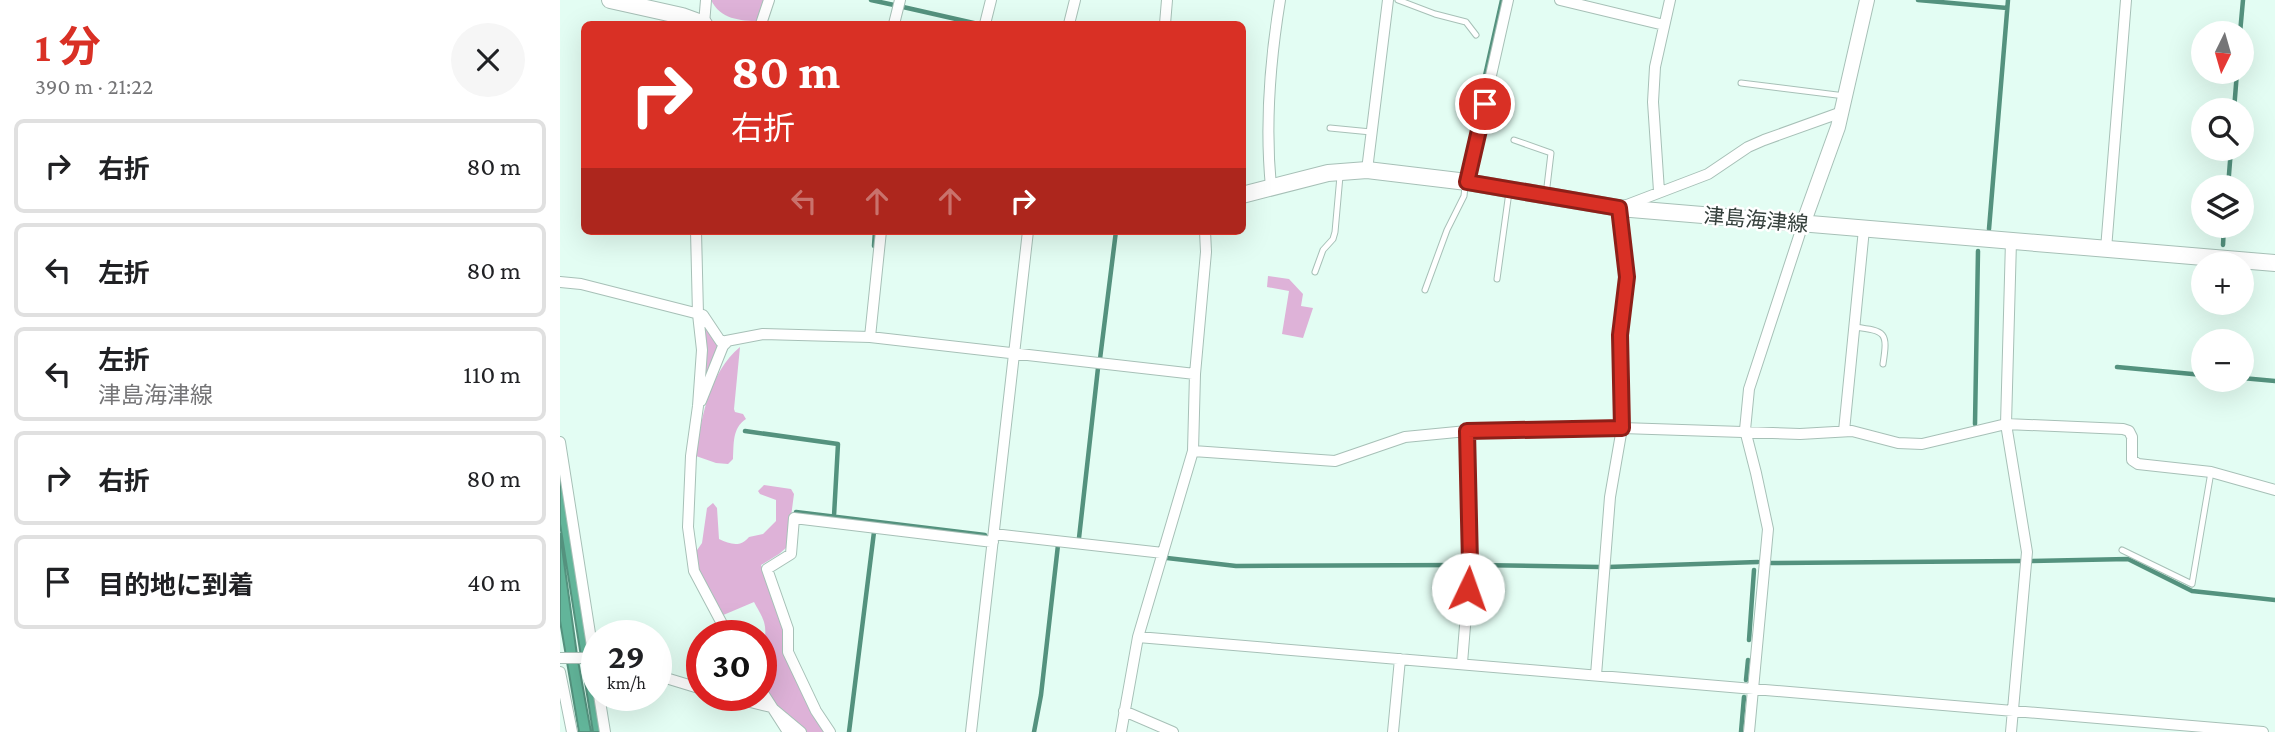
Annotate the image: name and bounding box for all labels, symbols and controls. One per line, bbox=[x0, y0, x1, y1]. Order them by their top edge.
north arrow bbox=[2191, 21, 2254, 84]
map controls bbox=[2191, 21, 2254, 392]
text: 1 分 bbox=[35, 23, 101, 70]
button: close bbox=[451, 23, 525, 97]
text: 80 m bbox=[731, 44, 840, 99]
icon: right bbox=[616, 49, 707, 140]
text: 390 m · 21:22 bbox=[35, 73, 153, 99]
pin bbox=[1455, 74, 1515, 134]
icon: arrive bbox=[1466, 85, 1504, 123]
button: search bbox=[2191, 98, 2254, 161]
text: 右折 bbox=[731, 110, 795, 146]
icon: right bbox=[39, 147, 77, 185]
text: 80 m bbox=[467, 152, 521, 181]
text: 右折 bbox=[98, 155, 150, 184]
button: layers bbox=[2191, 175, 2254, 238]
icon: left bbox=[785, 182, 823, 220]
icon: ahead bbox=[858, 182, 896, 220]
icon: ahead bbox=[931, 182, 969, 220]
icon: right bbox=[1004, 182, 1042, 220]
street label: 津島海津線 bbox=[1703, 203, 1809, 237]
icon: left bbox=[39, 251, 77, 289]
button: + bbox=[2191, 252, 2254, 315]
text: 80 m bbox=[467, 256, 521, 285]
text: 左折 bbox=[98, 259, 150, 288]
button: − bbox=[2191, 329, 2254, 392]
text: 左折 bbox=[98, 346, 150, 375]
icon: left bbox=[39, 355, 77, 393]
text: 110 m bbox=[463, 360, 521, 389]
text: 津島海津線 bbox=[98, 382, 213, 408]
icon: right bbox=[39, 459, 77, 497]
text: 80 m bbox=[467, 464, 521, 493]
text: 右折 bbox=[98, 467, 150, 496]
position arrow bbox=[1431, 552, 1505, 626]
icon: arrive bbox=[39, 563, 77, 601]
text: 40 m bbox=[467, 568, 521, 597]
text: 目的地に到着 bbox=[98, 571, 254, 600]
speed limit sign: 30 bbox=[686, 620, 777, 711]
text: 29 bbox=[608, 637, 645, 676]
text: km/h bbox=[607, 673, 646, 693]

